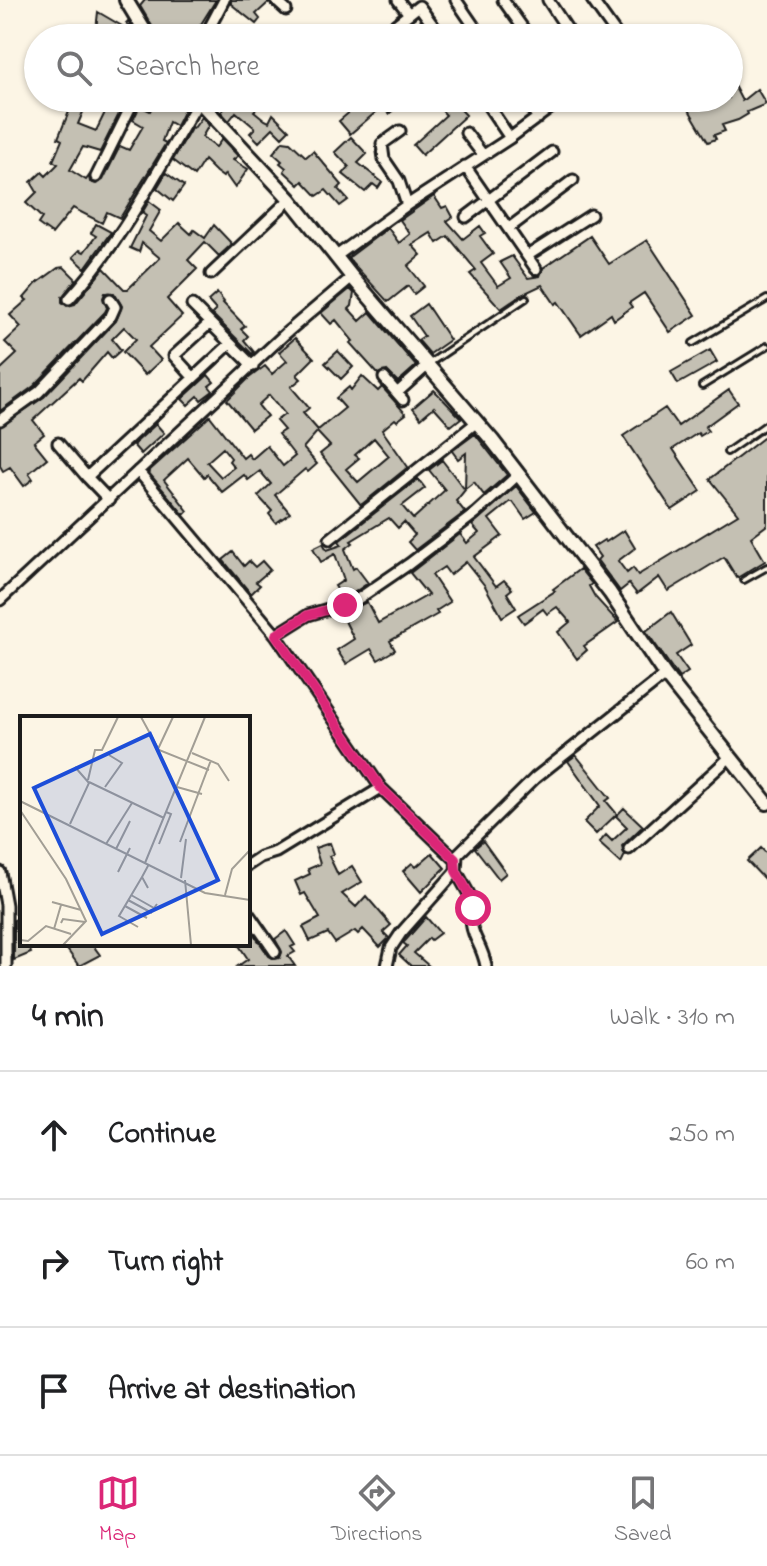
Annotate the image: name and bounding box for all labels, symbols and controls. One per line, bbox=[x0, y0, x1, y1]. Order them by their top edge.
search box bbox=[24, 24, 743, 112]
icon: search bbox=[52, 46, 96, 90]
text: Search here bbox=[116, 46, 260, 90]
route end bbox=[327, 587, 363, 623]
inset map bbox=[20, 716, 250, 946]
route start bbox=[455, 890, 491, 926]
text: 4 min bbox=[32, 993, 104, 1043]
text: Walk · 310 m bbox=[610, 999, 735, 1037]
icon: ahead bbox=[32, 1113, 76, 1157]
text: Continue bbox=[108, 1113, 216, 1157]
text: 250 m bbox=[669, 1116, 735, 1154]
icon: right bbox=[32, 1241, 76, 1285]
text: Turn right bbox=[108, 1241, 223, 1285]
text: 60 m bbox=[686, 1244, 735, 1282]
icon: arrive bbox=[32, 1369, 76, 1413]
text: Arrive at destination bbox=[108, 1369, 356, 1413]
tab: Map bbox=[96, 1471, 140, 1551]
tab: Directions bbox=[331, 1471, 423, 1551]
tab: Saved bbox=[614, 1471, 671, 1551]

